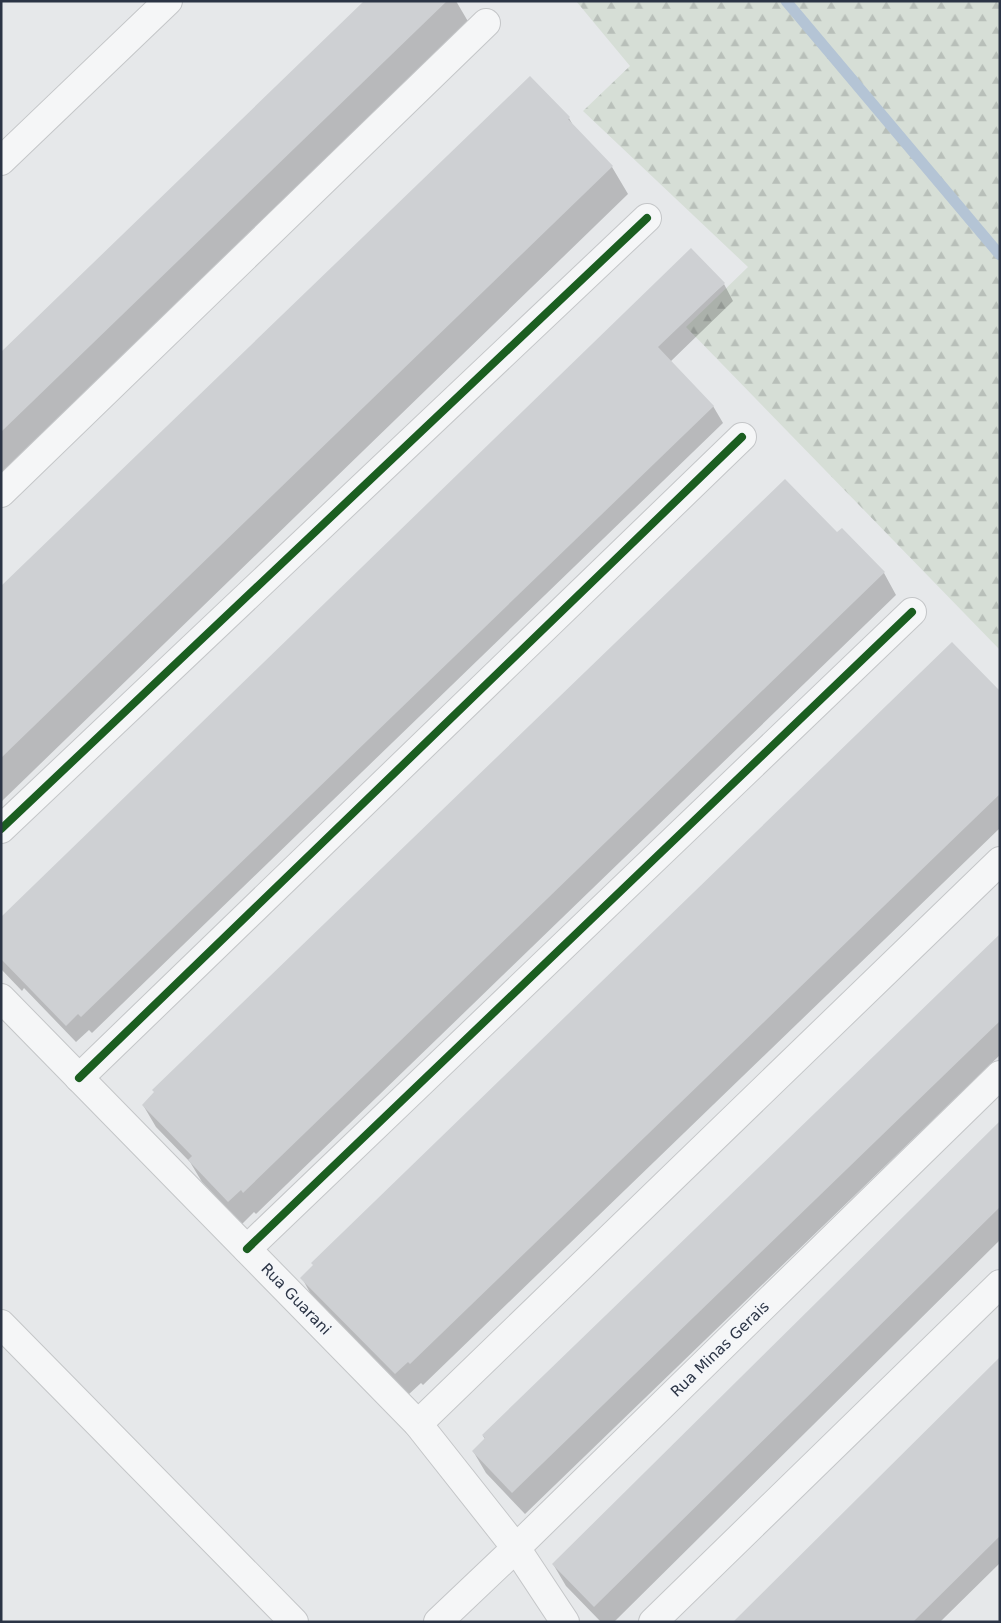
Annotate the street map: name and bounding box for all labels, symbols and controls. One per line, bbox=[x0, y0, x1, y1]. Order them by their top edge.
street label: Rua Guarani bbox=[257, 1259, 335, 1339]
street label: Rua Minas Gerais bbox=[667, 1297, 773, 1401]

